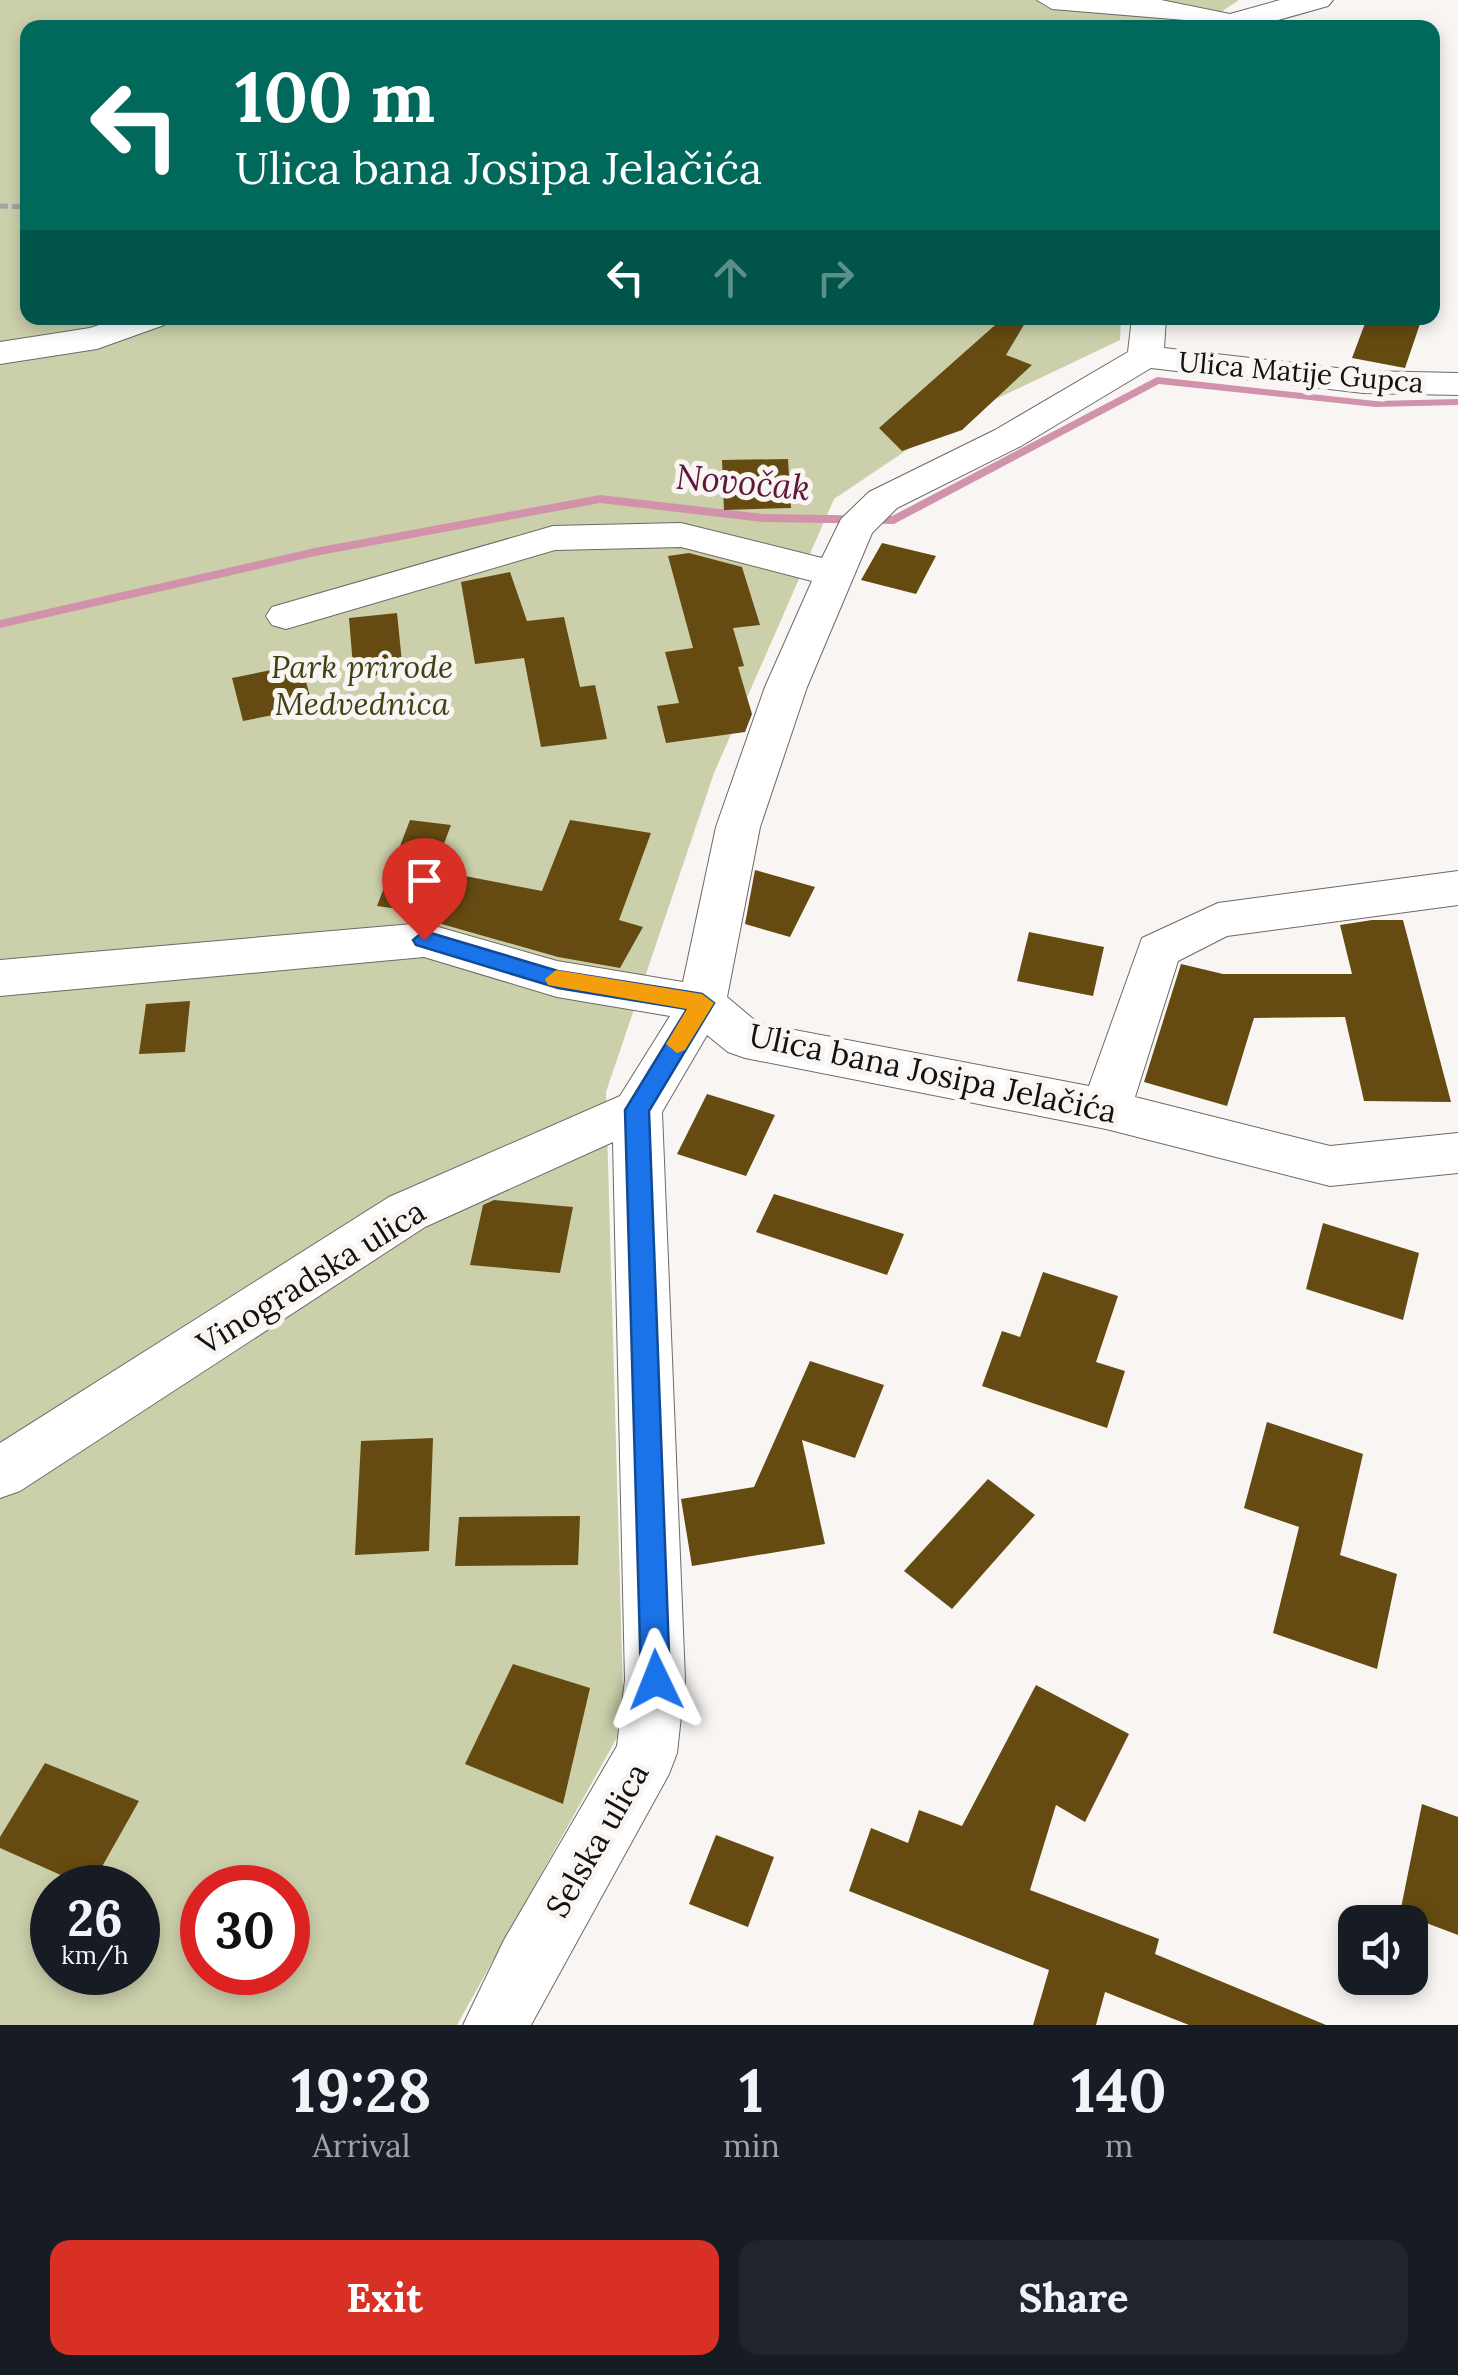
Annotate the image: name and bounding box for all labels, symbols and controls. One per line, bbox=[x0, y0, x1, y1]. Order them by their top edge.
text: 100 m bbox=[235, 52, 435, 141]
icon: left bbox=[70, 60, 200, 190]
text: Ulica bana Josipa Jelačića bbox=[235, 139, 762, 196]
icon: left bbox=[598, 250, 653, 305]
icon: ahead bbox=[703, 250, 758, 305]
icon: right bbox=[808, 250, 863, 305]
street label: Ulica Matije Gupca bbox=[1177, 343, 1425, 401]
water label: Novočak bbox=[674, 454, 812, 510]
park label: Park prirode Medvednica bbox=[271, 646, 453, 724]
pin bbox=[382, 838, 467, 941]
icon: arrive bbox=[397, 853, 452, 908]
street label: Ulica bana Josipa Jelačića bbox=[745, 1014, 1121, 1132]
street label: Vinogradska ulica bbox=[188, 1190, 433, 1364]
position arrow bbox=[604, 1628, 708, 1732]
street label: Selska ulica bbox=[536, 1756, 658, 1924]
speed limit sign: 30 bbox=[180, 1865, 310, 1995]
text: 26 bbox=[67, 1886, 123, 1950]
map controls bbox=[1338, 1905, 1428, 1995]
button: sound bbox=[1338, 1905, 1428, 1995]
text: km/h bbox=[61, 1939, 129, 1971]
text: 19:28 bbox=[291, 2052, 432, 2128]
text: 1 bbox=[739, 2052, 764, 2128]
text: 140 bbox=[1071, 2052, 1167, 2128]
text: Arrival bbox=[313, 2125, 410, 2166]
text: min bbox=[723, 2125, 780, 2166]
text: m bbox=[1105, 2125, 1133, 2166]
button: Exit bbox=[50, 2240, 719, 2355]
button: Share bbox=[739, 2240, 1408, 2355]

